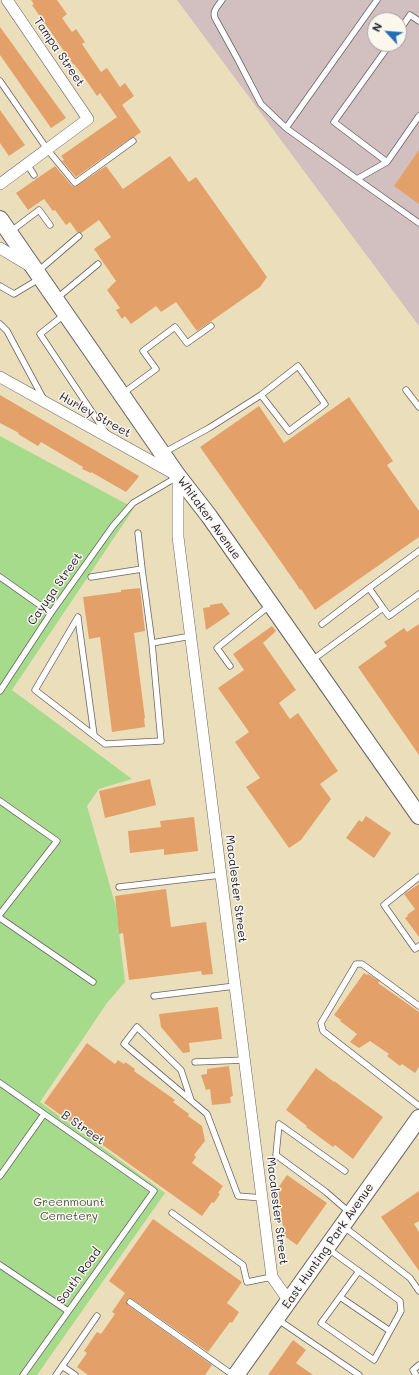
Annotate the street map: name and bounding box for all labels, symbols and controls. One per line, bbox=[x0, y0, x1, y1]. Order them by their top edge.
north arrow bbox=[367, 12, 407, 52]
street label: Tampa Street bbox=[30, 15, 88, 89]
text: N bbox=[368, 20, 385, 34]
street label: Hurley Street bbox=[57, 389, 133, 441]
street label: Whitaker Avenue bbox=[174, 474, 244, 562]
street label: Cayuga Street bbox=[25, 550, 85, 628]
street label: Macalester Street bbox=[222, 834, 250, 944]
street label: B Street bbox=[59, 1108, 107, 1148]
street label: Macalester Street bbox=[263, 1156, 291, 1266]
street label: East Hunting Park Avenue bbox=[279, 1180, 377, 1312]
park label: Greenmount Cemetery bbox=[33, 1195, 105, 1223]
street label: South Road bbox=[54, 1245, 104, 1307]

